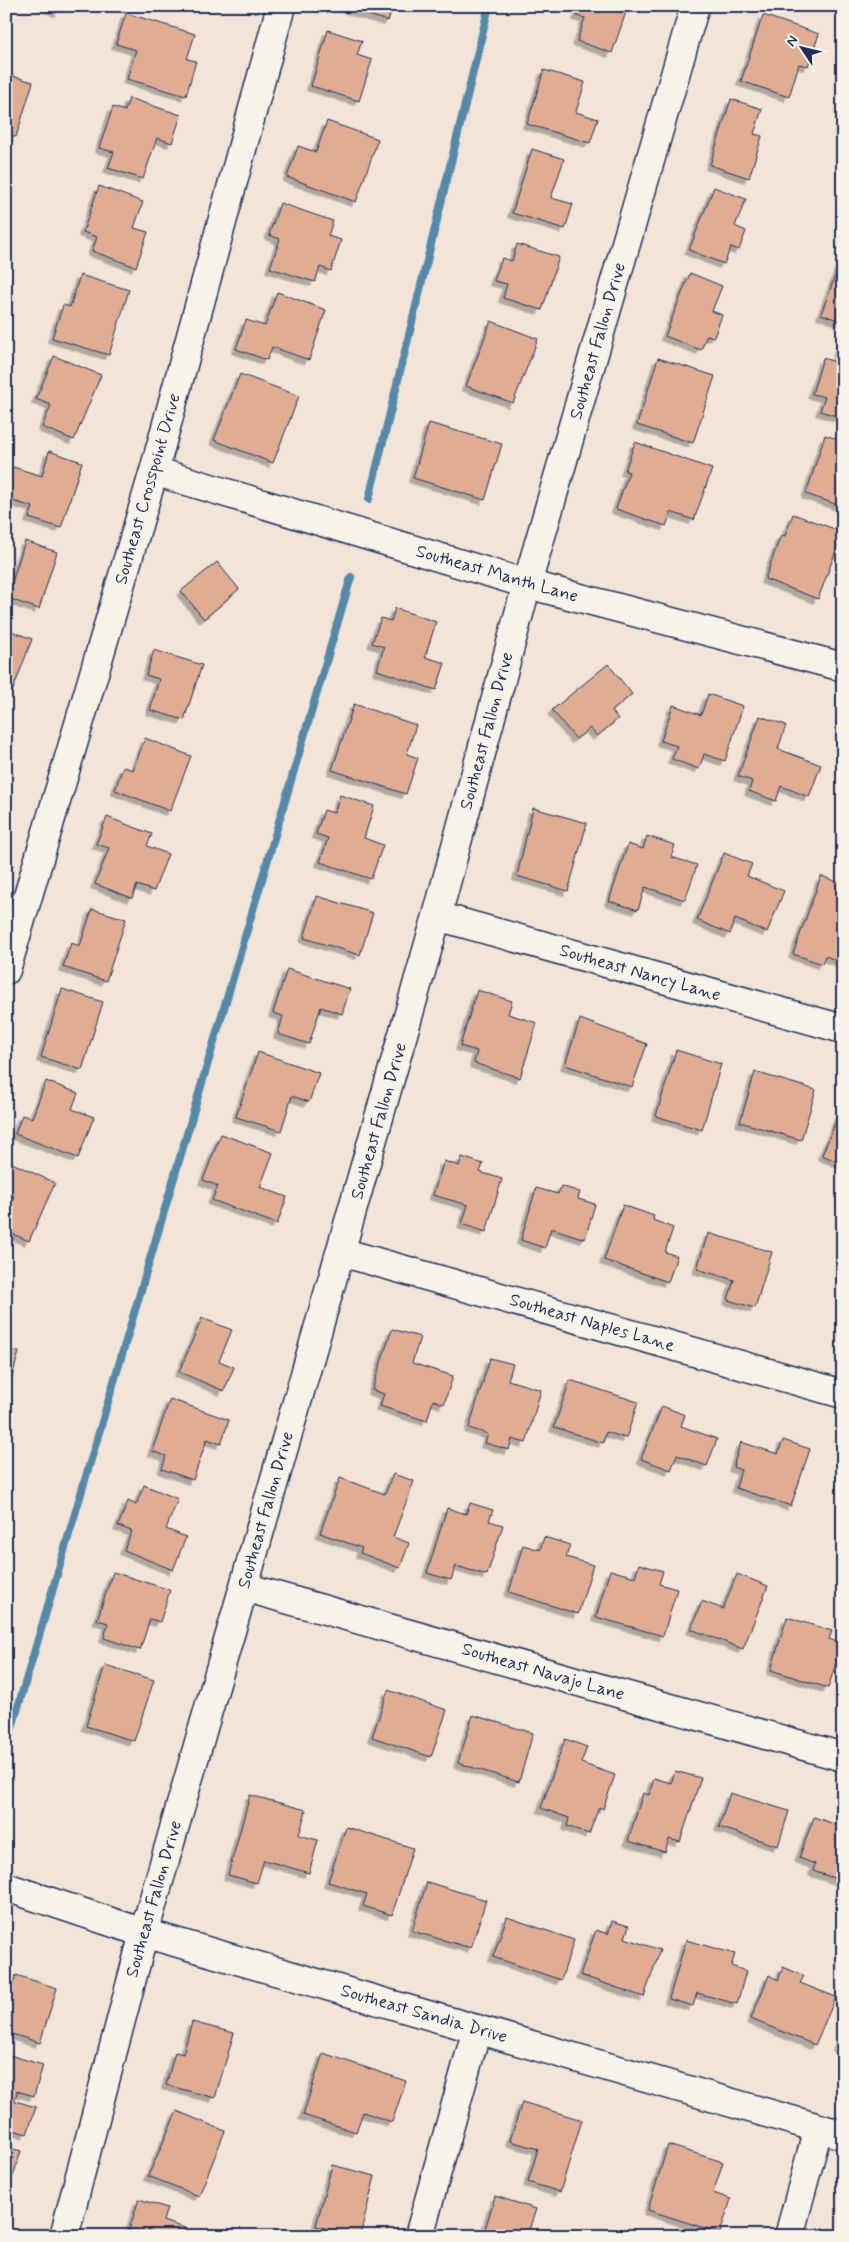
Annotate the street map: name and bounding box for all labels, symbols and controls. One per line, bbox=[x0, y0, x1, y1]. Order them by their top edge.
north arrow bbox=[776, 22, 826, 72]
text: N bbox=[782, 32, 802, 50]
street label: Southeast Fallon Drive bbox=[564, 260, 632, 422]
street label: Southeast Crosspoint Drive bbox=[109, 391, 187, 587]
street label: Southeast Manth Lane bbox=[413, 539, 581, 609]
street label: Southeast Fallon Drive bbox=[454, 649, 520, 813]
street label: Southeast Nancy Lane bbox=[557, 938, 723, 1008]
street label: Southeast Fallon Drive bbox=[345, 1040, 413, 1202]
street label: Southeast Naples Lane bbox=[507, 1288, 678, 1358]
street label: Southeast Fallon Drive bbox=[232, 1429, 300, 1591]
street label: Southeast Navajo Lane bbox=[459, 1637, 627, 1707]
street label: Southeast Fallon Drive bbox=[120, 1818, 188, 1980]
street label: Southeast Sandia Drive bbox=[338, 1979, 510, 2049]

